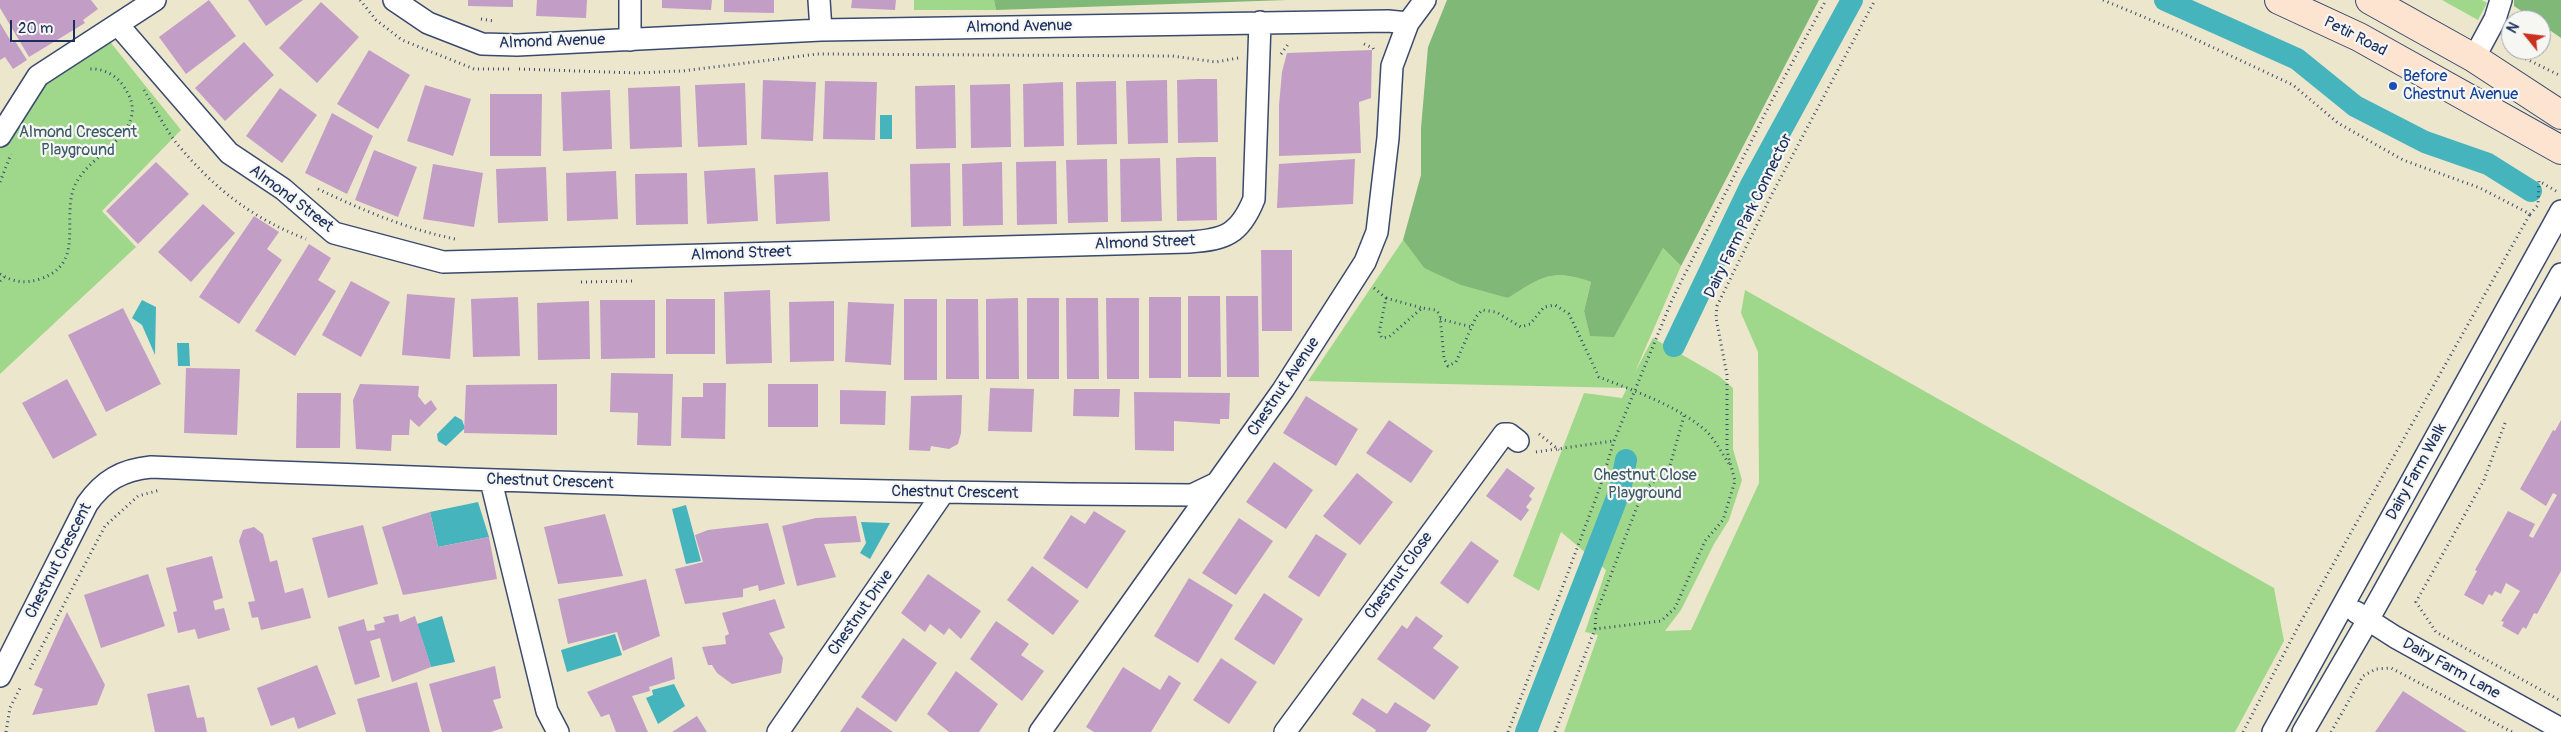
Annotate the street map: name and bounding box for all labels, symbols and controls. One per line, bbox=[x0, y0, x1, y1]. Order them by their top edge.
scale bar bbox=[12, 10, 78, 42]
north arrow bbox=[2501, 10, 2551, 60]
street label: Petir Road bbox=[2320, 13, 2390, 61]
street label: Almond Avenue bbox=[966, 16, 1072, 38]
text: 20 m bbox=[18, 19, 53, 38]
text: N bbox=[2504, 20, 2523, 36]
street label: Almond Avenue bbox=[499, 31, 605, 53]
place label: Before Chestnut Avenue bbox=[2403, 67, 2518, 105]
marker: Before Chestnut Avenue bbox=[2387, 80, 2399, 92]
park label: Almond Crescent Playground bbox=[19, 123, 137, 161]
street label: Dairy Farm Park Connector bbox=[1701, 131, 1797, 301]
street label: Almond Street bbox=[245, 161, 337, 237]
street label: Almond Street bbox=[1094, 232, 1196, 254]
street label: Almond Street bbox=[690, 243, 792, 265]
street label: Chestnut Avenue bbox=[1244, 334, 1324, 440]
street label: Dairy Farm Walk bbox=[2383, 420, 2451, 524]
park label: Chestnut Close Playground bbox=[1593, 466, 1697, 504]
street label: Chestnut Crescent bbox=[486, 470, 614, 494]
street label: Chestnut Crescent bbox=[891, 482, 1019, 504]
street label: Chestnut Crescent bbox=[22, 500, 96, 622]
street label: Chestnut Close bbox=[1361, 529, 1437, 623]
street label: Chestnut Drive bbox=[824, 567, 898, 659]
street label: Dairy Farm Lane bbox=[2399, 634, 2503, 704]

